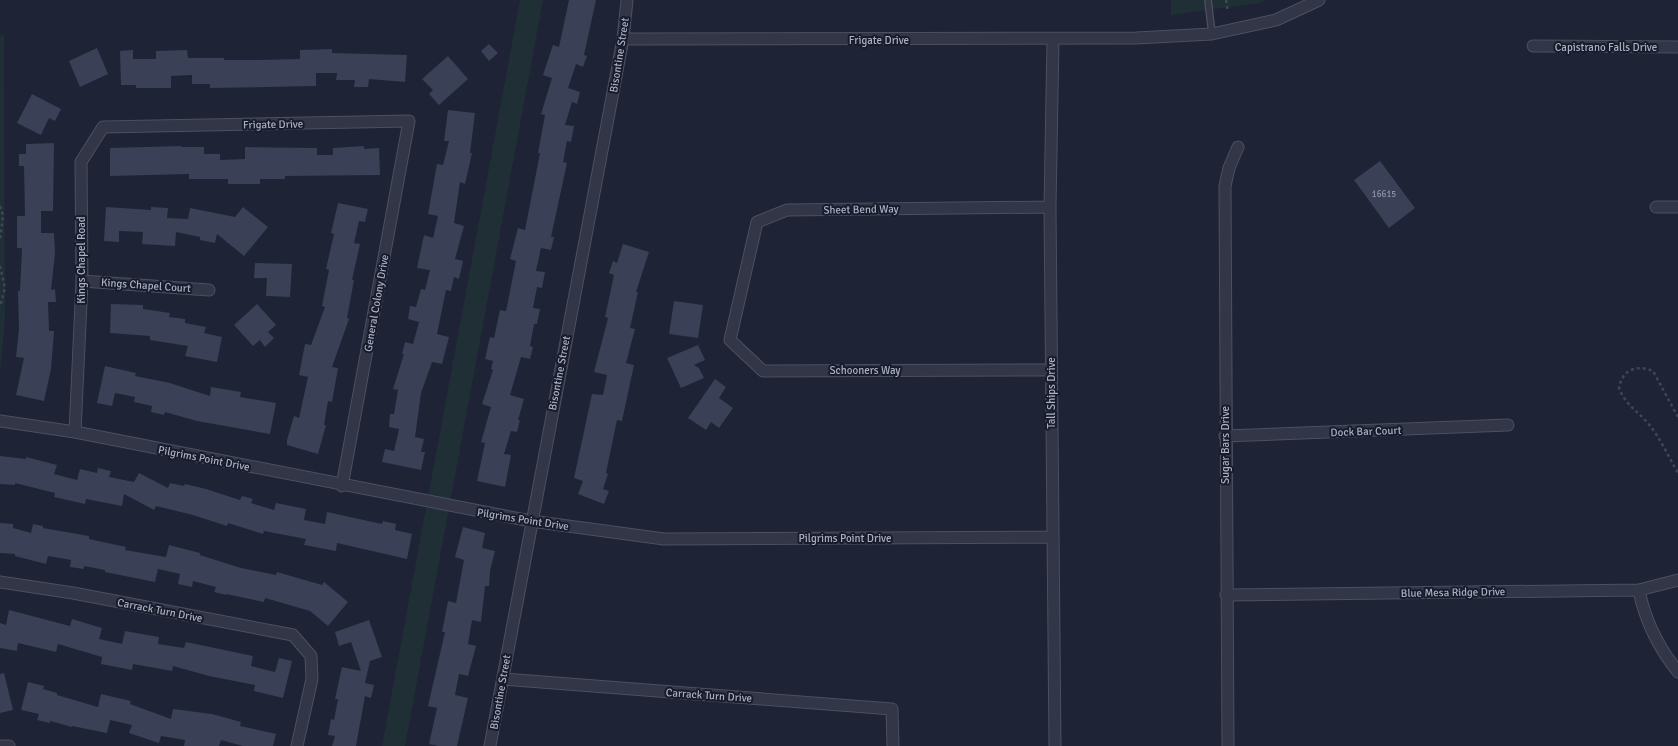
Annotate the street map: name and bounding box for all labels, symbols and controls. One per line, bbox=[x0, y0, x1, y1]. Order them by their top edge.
street label: Bisontine Street bbox=[607, 17, 632, 93]
street label: Frigate Drive bbox=[849, 34, 909, 47]
street label: Capistrano Falls Drive bbox=[1555, 41, 1657, 54]
street label: Frigate Drive bbox=[243, 117, 303, 132]
house number: 16615 bbox=[1372, 189, 1396, 200]
street label: Sheet Bend Way bbox=[823, 202, 900, 217]
street label: Kings Chapel Road bbox=[75, 216, 88, 304]
street label: General Colony Drive bbox=[362, 254, 391, 353]
street label: Kings Chapel Court bbox=[101, 276, 192, 295]
street label: Bisontine Street bbox=[546, 335, 573, 411]
street label: Tall Ships Drive bbox=[1045, 357, 1058, 429]
street label: Schooners Way bbox=[829, 364, 901, 377]
street label: Sugar Bars Drive bbox=[1219, 406, 1232, 484]
street label: Dock Bar Court bbox=[1330, 424, 1402, 439]
street label: Pilgrims Point Drive bbox=[157, 443, 251, 474]
street label: Pilgrims Point Drive bbox=[476, 506, 570, 533]
street label: Pilgrims Point Drive bbox=[799, 532, 891, 545]
street label: Blue Mesa Ridge Drive bbox=[1401, 585, 1505, 600]
street label: Carrack Turn Drive bbox=[116, 596, 204, 625]
street label: Bisontine Street bbox=[488, 654, 513, 730]
street label: Carrack Turn Drive bbox=[665, 686, 753, 705]

